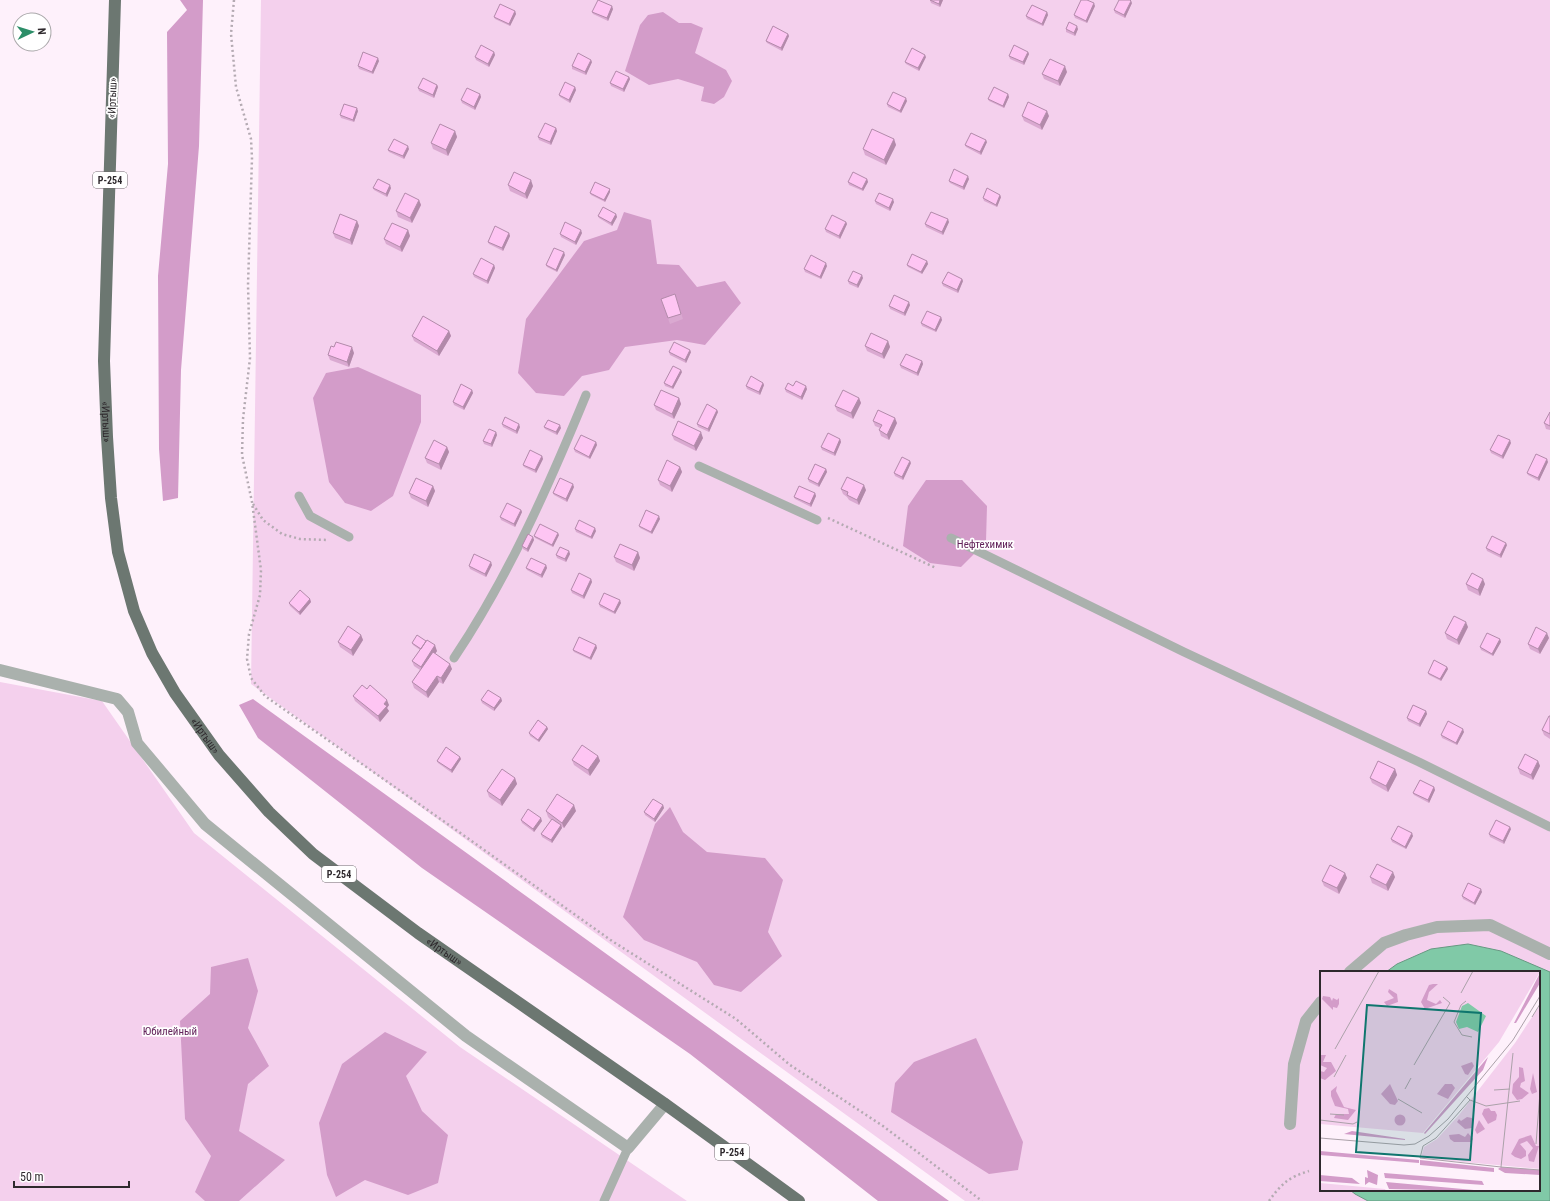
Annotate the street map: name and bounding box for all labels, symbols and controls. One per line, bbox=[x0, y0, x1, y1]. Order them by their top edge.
north arrow bbox=[12, 12, 52, 52]
text: N bbox=[35, 28, 48, 35]
street label: «Иртыш» bbox=[105, 77, 120, 119]
road number: Р-254 bbox=[93, 172, 127, 188]
street label: «Иртыш» bbox=[99, 401, 113, 443]
park label: Нефтехимик bbox=[957, 538, 1014, 551]
street label: «Иртыш» bbox=[188, 715, 222, 757]
road number: Р-254 bbox=[322, 866, 356, 882]
street label: «Иртыш» bbox=[424, 935, 465, 969]
inset map bbox=[1320, 971, 1540, 1191]
park label: Юбилейный bbox=[143, 1025, 197, 1038]
road number: Р-254 bbox=[715, 1144, 749, 1160]
scale bar bbox=[14, 1163, 129, 1189]
text: 50 m bbox=[20, 1170, 44, 1184]

